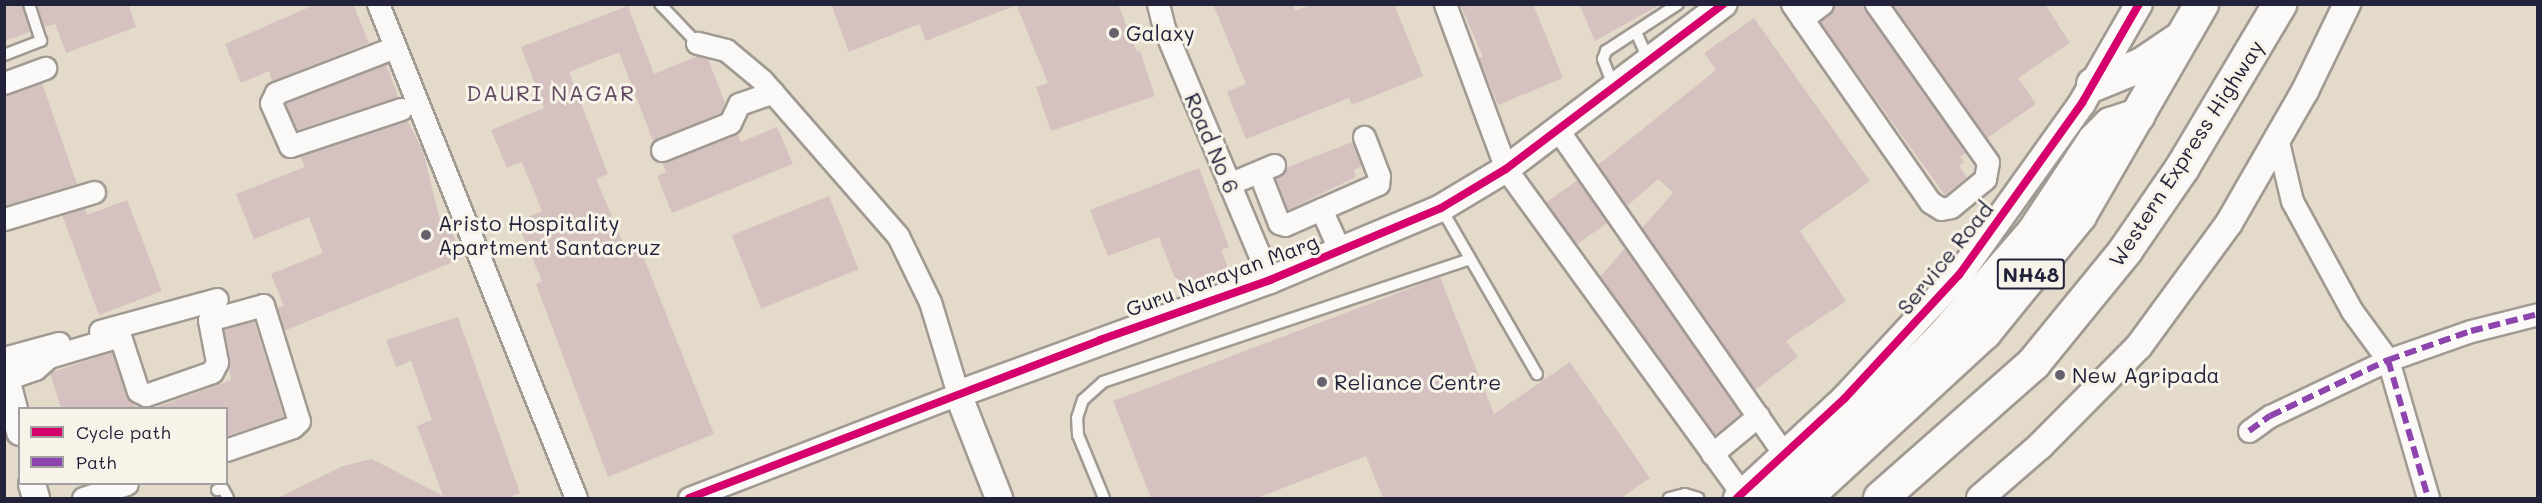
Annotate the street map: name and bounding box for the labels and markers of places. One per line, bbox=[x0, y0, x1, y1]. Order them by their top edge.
place label: Galaxy bbox=[1126, 20, 1195, 46]
marker: Galaxy bbox=[1107, 26, 1121, 40]
place label: Aristo Hospitality Apartment Santacruz bbox=[438, 210, 661, 260]
marker: Aristo Hospitality Apartment Santacruz bbox=[419, 228, 433, 242]
place label: New Agripada bbox=[2072, 362, 2220, 388]
marker: New Agripada bbox=[2053, 368, 2067, 382]
place label: Reliance Centre bbox=[1334, 369, 1501, 395]
marker: Reliance Centre bbox=[1315, 375, 1329, 389]

